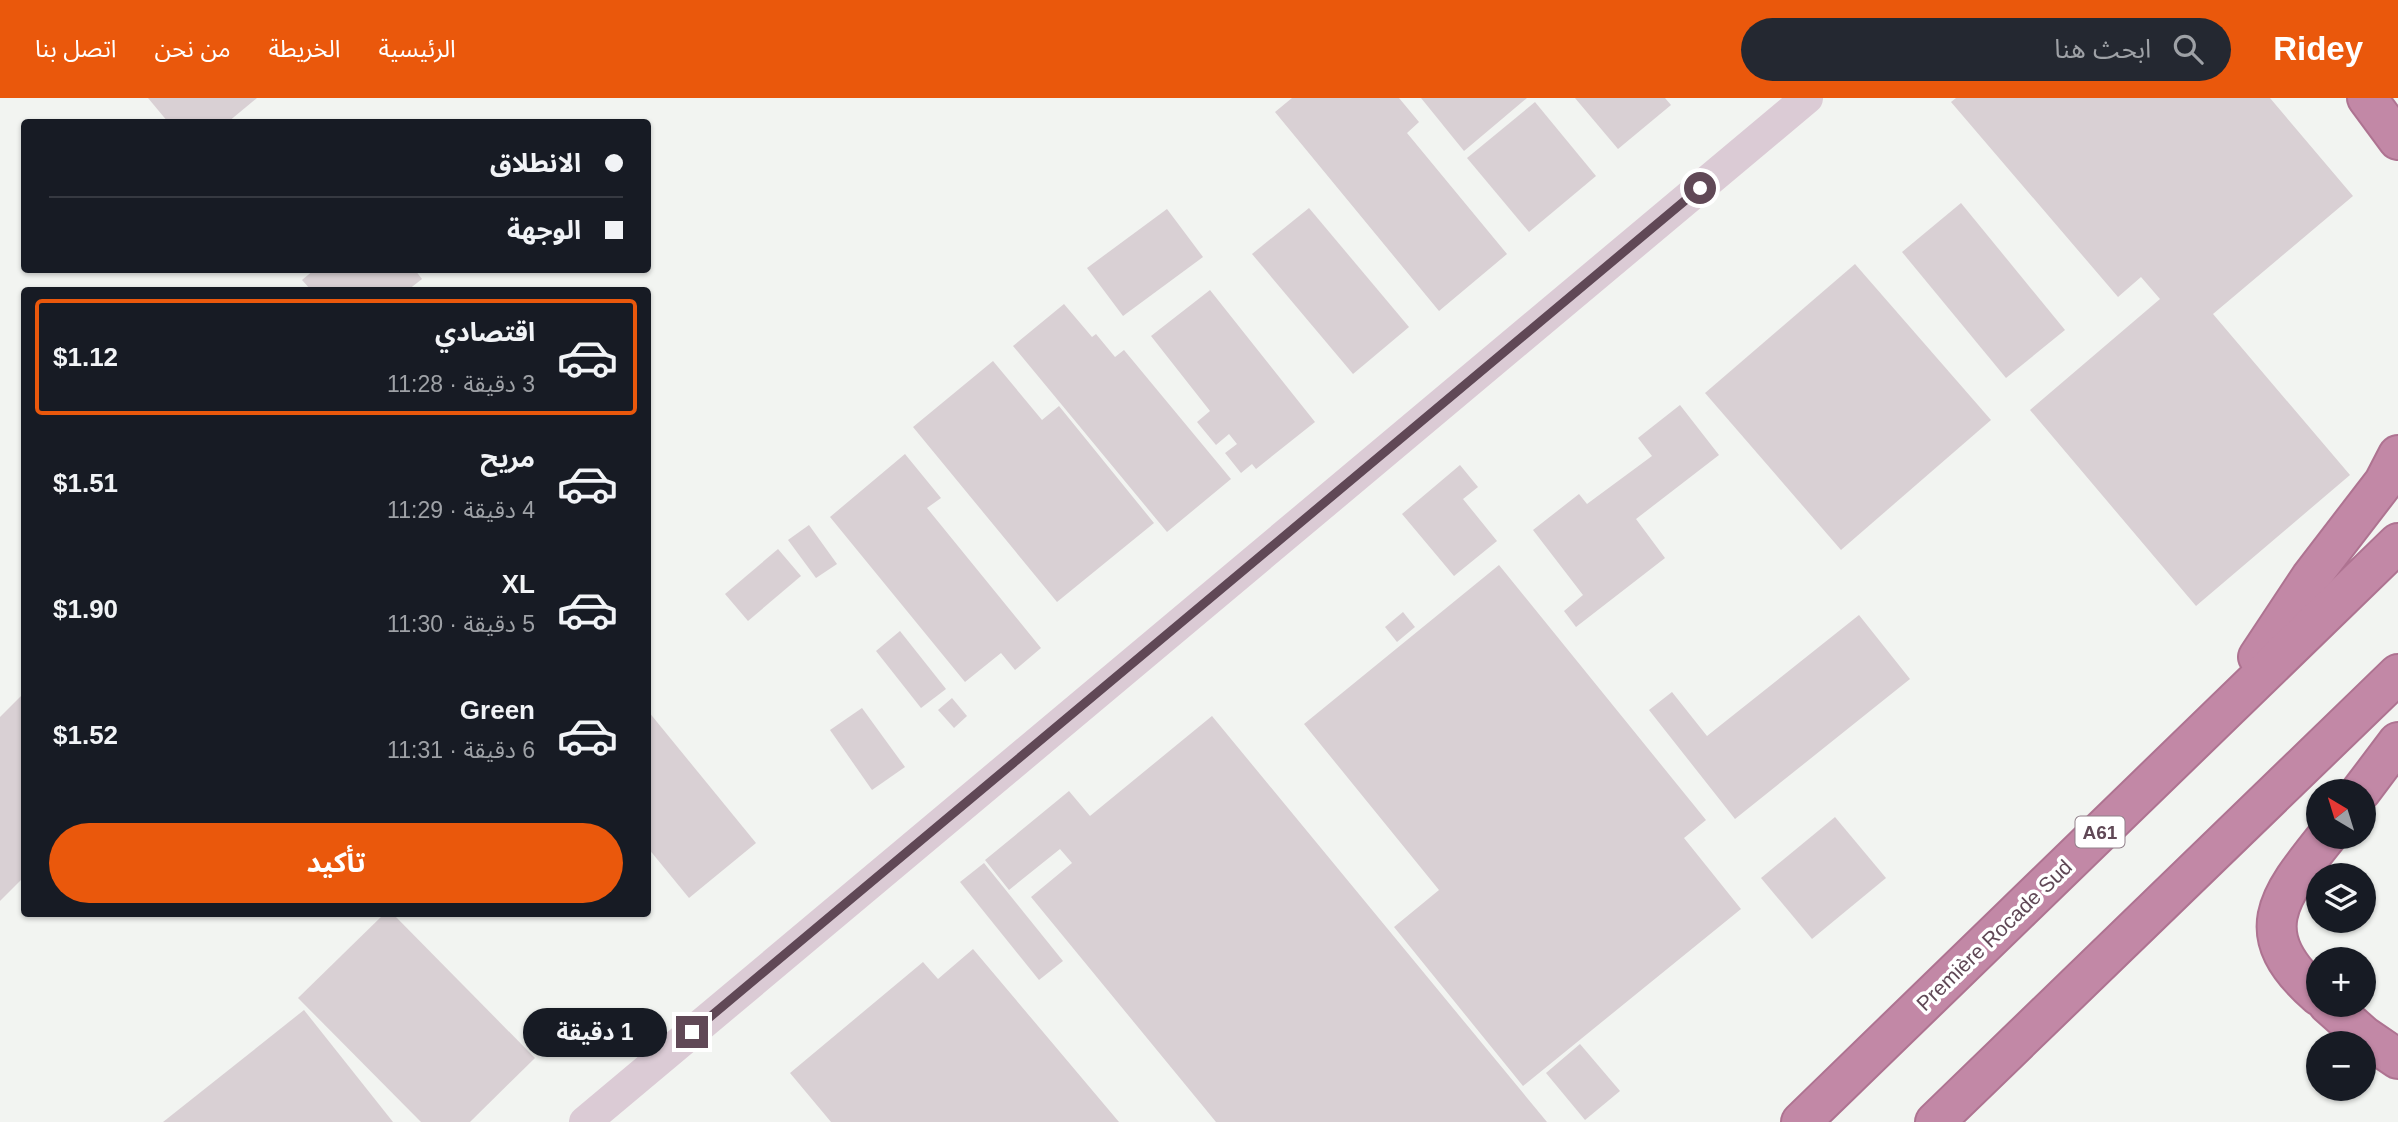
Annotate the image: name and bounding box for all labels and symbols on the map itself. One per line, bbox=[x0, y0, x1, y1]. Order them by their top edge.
route start bbox=[1684, 172, 1716, 204]
north arrow bbox=[2306, 779, 2376, 849]
road number: A61 bbox=[2076, 817, 2124, 848]
street label: Première Rocade Sud bbox=[1912, 855, 2076, 1015]
callout: 1 دقيقة bbox=[524, 1007, 668, 1056]
route end bbox=[676, 1016, 708, 1048]

